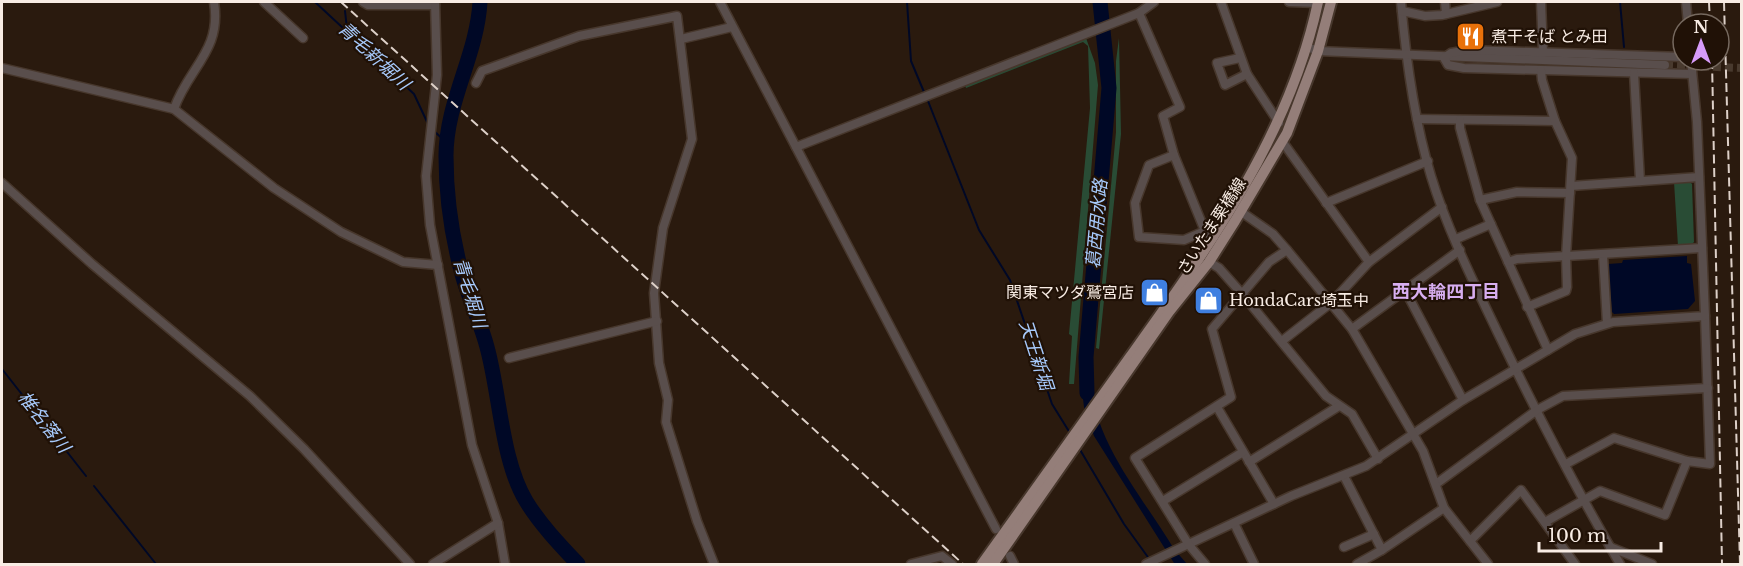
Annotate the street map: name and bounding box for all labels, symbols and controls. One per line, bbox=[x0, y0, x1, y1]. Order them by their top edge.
north arrow bbox=[1671, 12, 1731, 72]
water label: 青毛新堀川 bbox=[334, 17, 416, 96]
text: N bbox=[1693, 17, 1709, 37]
restaurant icon: 煮干そば とみ田 bbox=[1454, 20, 1486, 52]
place label: 煮干そば とみ田 bbox=[1491, 26, 1608, 46]
street label: さいたま栗橋線 bbox=[1172, 174, 1250, 278]
water label: 葛西用水路 bbox=[1082, 176, 1112, 270]
water label: 青毛堀川 bbox=[449, 255, 492, 333]
shop icon: 関東マツダ鷲宮店 bbox=[1139, 276, 1171, 308]
district label: 西大輪四丁目 bbox=[1392, 281, 1500, 303]
place label: 関東マツダ鷲宮店 bbox=[1006, 282, 1134, 302]
shop icon: HondaCars埼玉中 bbox=[1192, 284, 1224, 316]
place label: HondaCars埼玉中 bbox=[1229, 290, 1369, 310]
water label: 天王新堀 bbox=[1014, 317, 1059, 395]
water label: 椎名落川 bbox=[13, 387, 76, 459]
scale bar bbox=[1539, 515, 1660, 553]
text: 100 m bbox=[1548, 525, 1606, 547]

